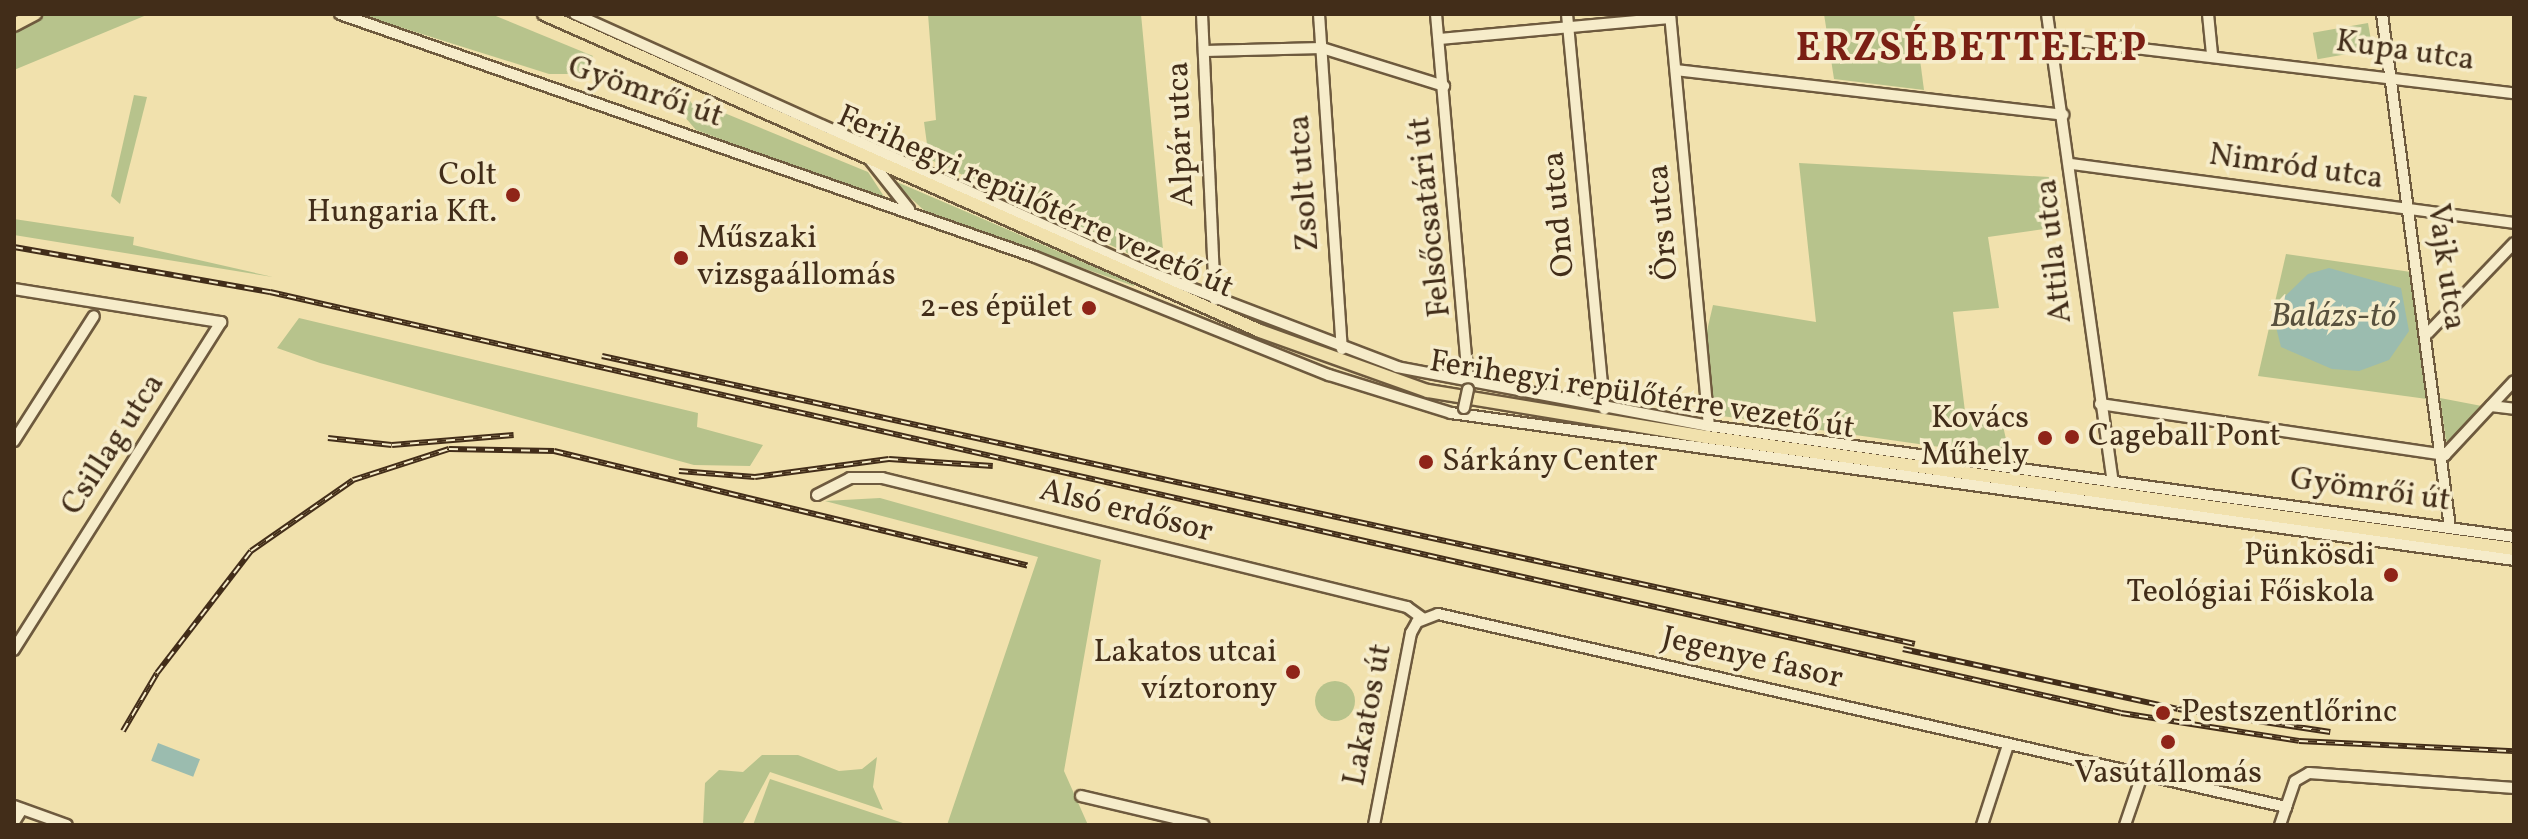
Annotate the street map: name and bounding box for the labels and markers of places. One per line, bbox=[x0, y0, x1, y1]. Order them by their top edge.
place label: Colt Hungaria Kft. bbox=[307, 158, 497, 233]
marker: Colt Hungaria Kft. bbox=[504, 186, 522, 204]
place label: Műszaki vizsgaállomás bbox=[697, 221, 896, 296]
marker: Műszaki vizsgaállomás bbox=[672, 249, 690, 267]
place label: 2-es épület bbox=[920, 289, 1073, 327]
marker: 2-es épület bbox=[1080, 299, 1098, 317]
place label: Kovács Műhely bbox=[1921, 401, 2029, 476]
place label: Cageball Pont bbox=[2088, 418, 2281, 456]
marker: Cageball Pont bbox=[2063, 428, 2081, 446]
marker: Kovács Műhely bbox=[2036, 429, 2054, 447]
place label: Sárkány Center bbox=[1442, 443, 1659, 481]
marker: Sárkány Center bbox=[1417, 453, 1435, 471]
place label: Pünkösdi Teológiai Főiskola bbox=[2126, 538, 2375, 613]
marker: Pünkösdi Teológiai Főiskola bbox=[2382, 566, 2400, 584]
place label: Lakatos utcai víztorony bbox=[1093, 635, 1277, 710]
marker: Lakatos utcai víztorony bbox=[1284, 663, 1302, 681]
place label: Pestszentlőrinc bbox=[2181, 694, 2397, 732]
marker: Pestszentlőrinc bbox=[2152, 702, 2174, 724]
marker: Vasútállomás bbox=[2159, 733, 2177, 751]
place label: Vasútállomás bbox=[2074, 755, 2262, 793]

